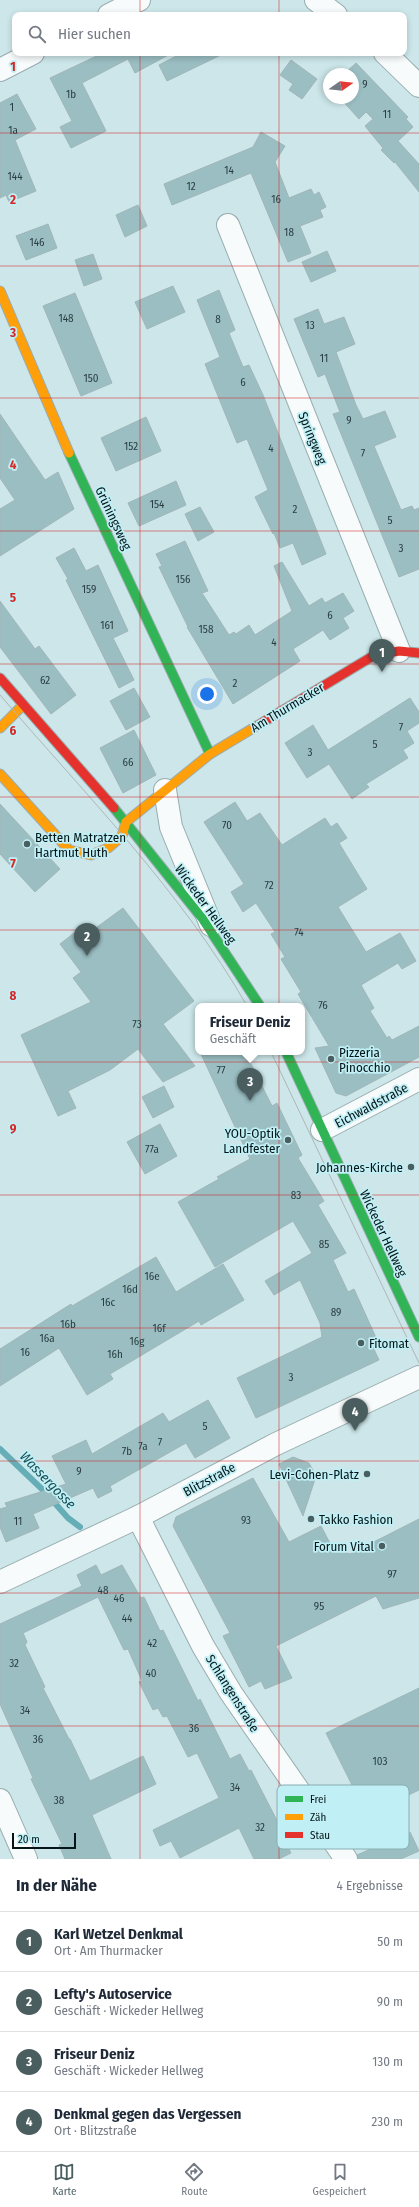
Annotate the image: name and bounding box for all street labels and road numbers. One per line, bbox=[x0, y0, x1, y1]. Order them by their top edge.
street label: Springweg bbox=[295, 410, 330, 467]
street label: Grüningsweg bbox=[92, 484, 135, 553]
street label: Am Thurmacker bbox=[248, 679, 327, 735]
street label: Wickeder Hellweg bbox=[172, 862, 240, 947]
street label: Eichwaldstraße bbox=[332, 1080, 410, 1131]
street label: Wickeder Hellweg bbox=[357, 1187, 411, 1280]
street label: Blitzstraße bbox=[181, 1459, 238, 1499]
street label: Schlangenstraße bbox=[203, 1652, 262, 1735]

